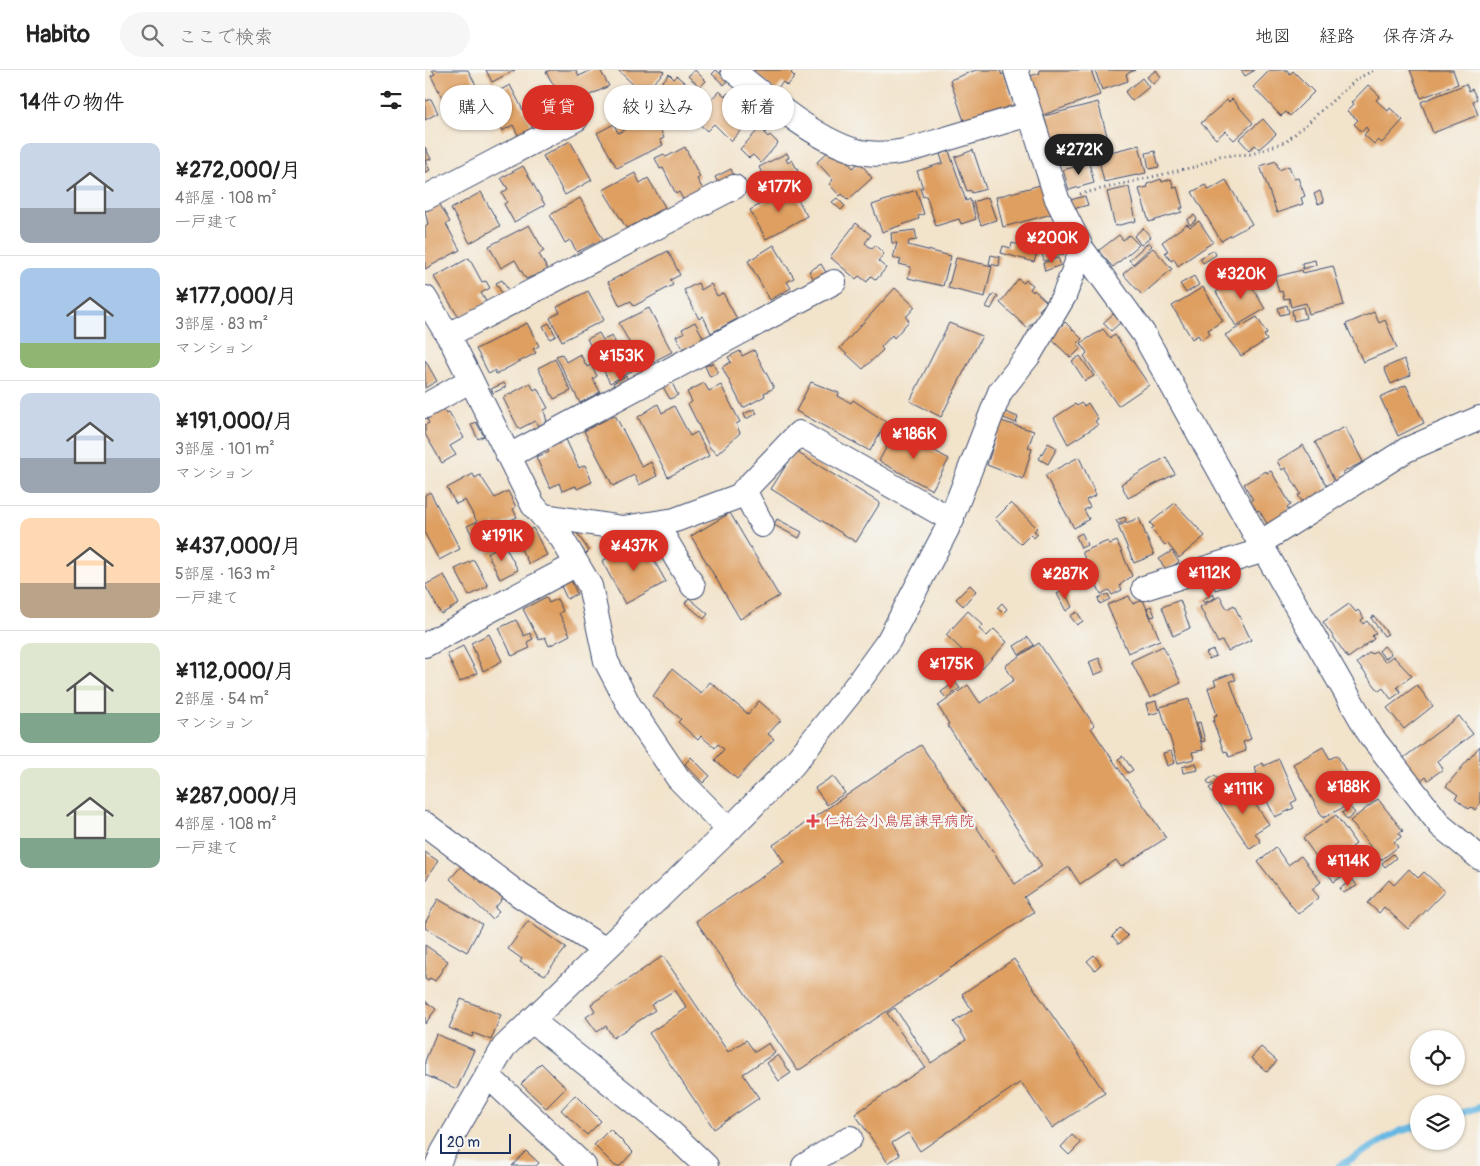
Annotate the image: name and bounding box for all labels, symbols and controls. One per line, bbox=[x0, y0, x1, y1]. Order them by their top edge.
search box bbox=[120, 12, 470, 57]
text: Habito bbox=[25, 20, 90, 49]
icon: search bbox=[138, 21, 166, 49]
text: ここで検索 bbox=[178, 25, 273, 49]
text: 地図 bbox=[1255, 25, 1291, 48]
text: 経路 bbox=[1319, 25, 1355, 48]
text: 保存済み bbox=[1383, 25, 1455, 48]
chip: 購入 bbox=[440, 85, 512, 130]
chip: 賃貸 bbox=[522, 85, 594, 130]
chip: 絞り込み bbox=[604, 85, 712, 130]
chip: 新着 bbox=[722, 85, 794, 130]
icon: filters bbox=[377, 86, 405, 114]
text: 14件の物件 bbox=[20, 89, 124, 116]
pin: ¥272K bbox=[1044, 134, 1114, 176]
text: ¥272K bbox=[1055, 140, 1103, 160]
text: ¥272,000/月 bbox=[175, 157, 301, 184]
icon: home bbox=[60, 163, 120, 223]
pin: ¥177K bbox=[744, 170, 814, 213]
text: ¥177K bbox=[757, 177, 801, 197]
text: 4部屋 · 108 m² bbox=[175, 188, 277, 208]
text: 一戸建て bbox=[175, 212, 239, 232]
pin: ¥200K bbox=[1017, 222, 1087, 264]
text: ¥200K bbox=[1026, 228, 1078, 248]
pin: ¥320K bbox=[1206, 258, 1276, 300]
text: ¥320K bbox=[1216, 264, 1266, 284]
text: ¥177,000/月 bbox=[175, 283, 297, 310]
icon: home bbox=[60, 288, 120, 348]
text: 3部屋 · 83 m² bbox=[175, 314, 268, 334]
text: マンション bbox=[175, 338, 254, 358]
pin: ¥153K bbox=[586, 340, 656, 382]
text: ¥153K bbox=[599, 346, 643, 366]
text: ¥191,000/月 bbox=[175, 408, 294, 435]
icon: home bbox=[60, 413, 120, 473]
pin: ¥186K bbox=[879, 418, 949, 460]
text: ¥186K bbox=[892, 424, 936, 444]
text: 3部屋 · 101 m² bbox=[175, 439, 275, 459]
text: マンション bbox=[175, 463, 254, 483]
pin: ¥191K bbox=[467, 520, 537, 562]
text: ¥191K bbox=[481, 526, 523, 546]
pin: ¥437K bbox=[599, 530, 669, 572]
text: ¥437,000/月 bbox=[175, 533, 301, 560]
text: ¥437K bbox=[610, 536, 658, 556]
icon: home bbox=[60, 538, 120, 598]
pin: ¥112K bbox=[1174, 556, 1244, 599]
pin: ¥287K bbox=[1030, 558, 1100, 600]
text: ¥112K bbox=[1188, 563, 1230, 583]
text: 5部屋 · 163 m² bbox=[175, 564, 275, 584]
text: ¥287K bbox=[1042, 564, 1088, 584]
text: 一戸建て bbox=[175, 588, 239, 608]
pin: ¥175K bbox=[916, 648, 986, 690]
text: ¥175K bbox=[929, 654, 973, 674]
text: ¥112,000/月 bbox=[175, 658, 295, 685]
icon: home bbox=[60, 663, 120, 723]
text: 2部屋 · 54 m² bbox=[175, 689, 269, 709]
text: マンション bbox=[175, 713, 254, 733]
pin: ¥188K bbox=[1313, 770, 1383, 813]
pin: ¥111K bbox=[1208, 772, 1278, 815]
text: ¥188K bbox=[1326, 777, 1370, 797]
text: ¥111K bbox=[1223, 779, 1263, 799]
text: ¥287,000/月 bbox=[175, 783, 300, 810]
icon: home bbox=[60, 788, 120, 848]
place label: 仁祐会小鳥居諫早病院 bbox=[824, 812, 974, 831]
text: 4部屋 · 108 m² bbox=[175, 814, 277, 834]
marker: 仁祐会小鳥居諫早病院 bbox=[806, 814, 820, 828]
text: 一戸建て bbox=[175, 838, 239, 858]
pin: ¥114K bbox=[1313, 844, 1383, 887]
text: ¥114K bbox=[1327, 851, 1369, 871]
map controls bbox=[1410, 1030, 1465, 1150]
button: locate bbox=[1410, 1030, 1465, 1085]
button: layers bbox=[1410, 1095, 1465, 1150]
scale bar bbox=[440, 1131, 511, 1154]
text: 20 m bbox=[447, 1134, 480, 1151]

